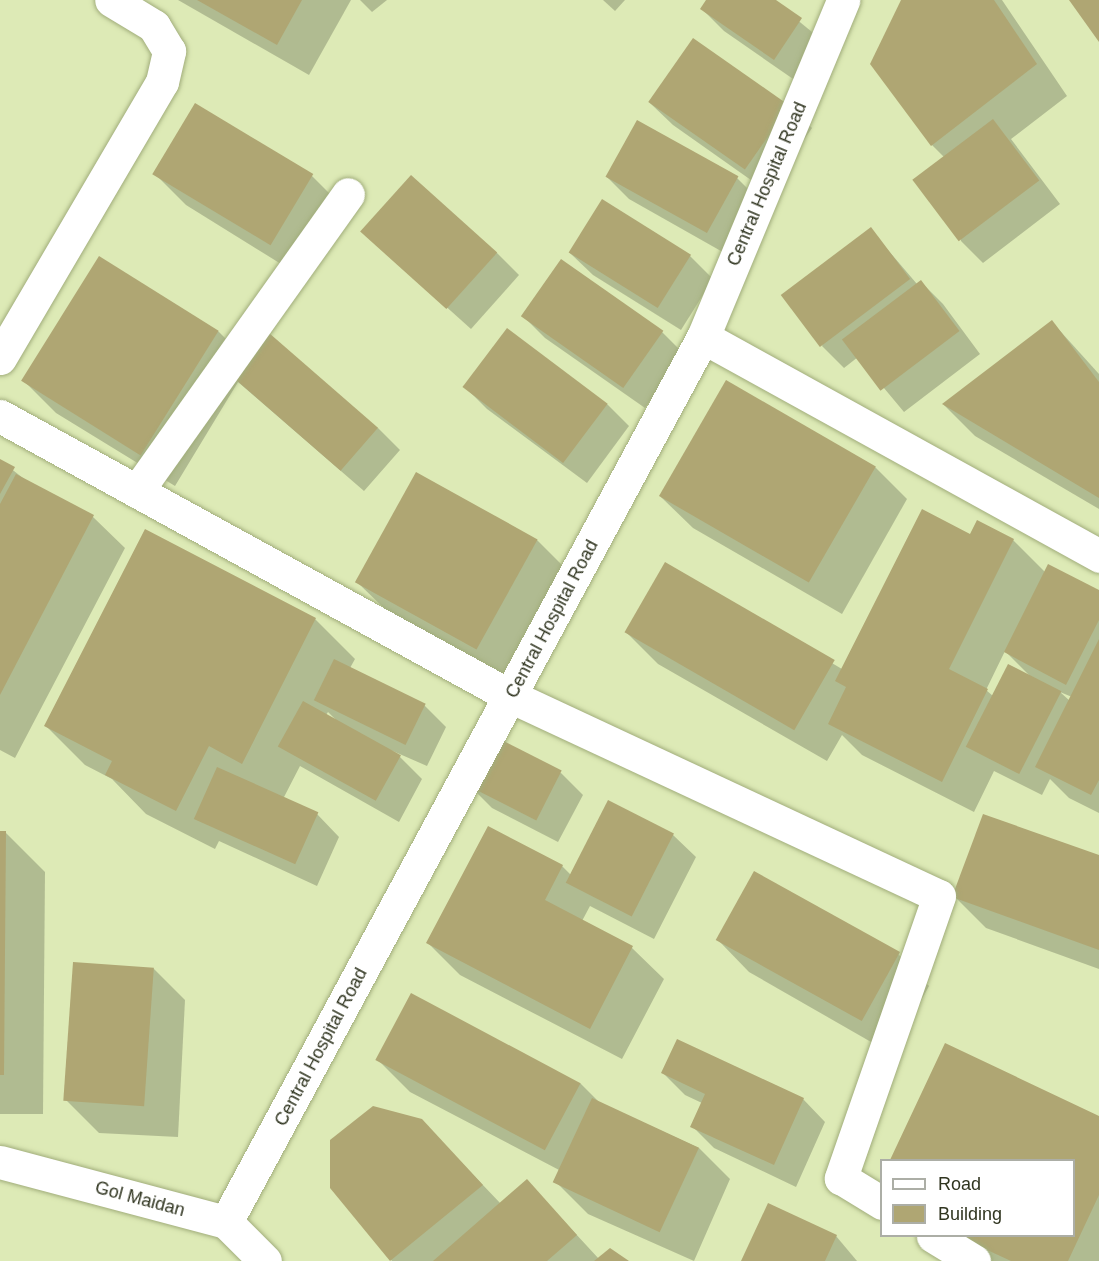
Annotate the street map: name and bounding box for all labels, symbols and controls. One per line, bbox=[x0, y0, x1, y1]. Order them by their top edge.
street label: Central Hospital Road bbox=[723, 99, 811, 269]
street label: Central Hospital Road bbox=[501, 536, 603, 702]
street label: Central Hospital Road bbox=[270, 964, 372, 1130]
legend bbox=[880, 1159, 1075, 1237]
text: Road bbox=[938, 1174, 981, 1194]
street label: Gol Maidan bbox=[93, 1177, 187, 1221]
text: Building bbox=[938, 1204, 1002, 1224]

